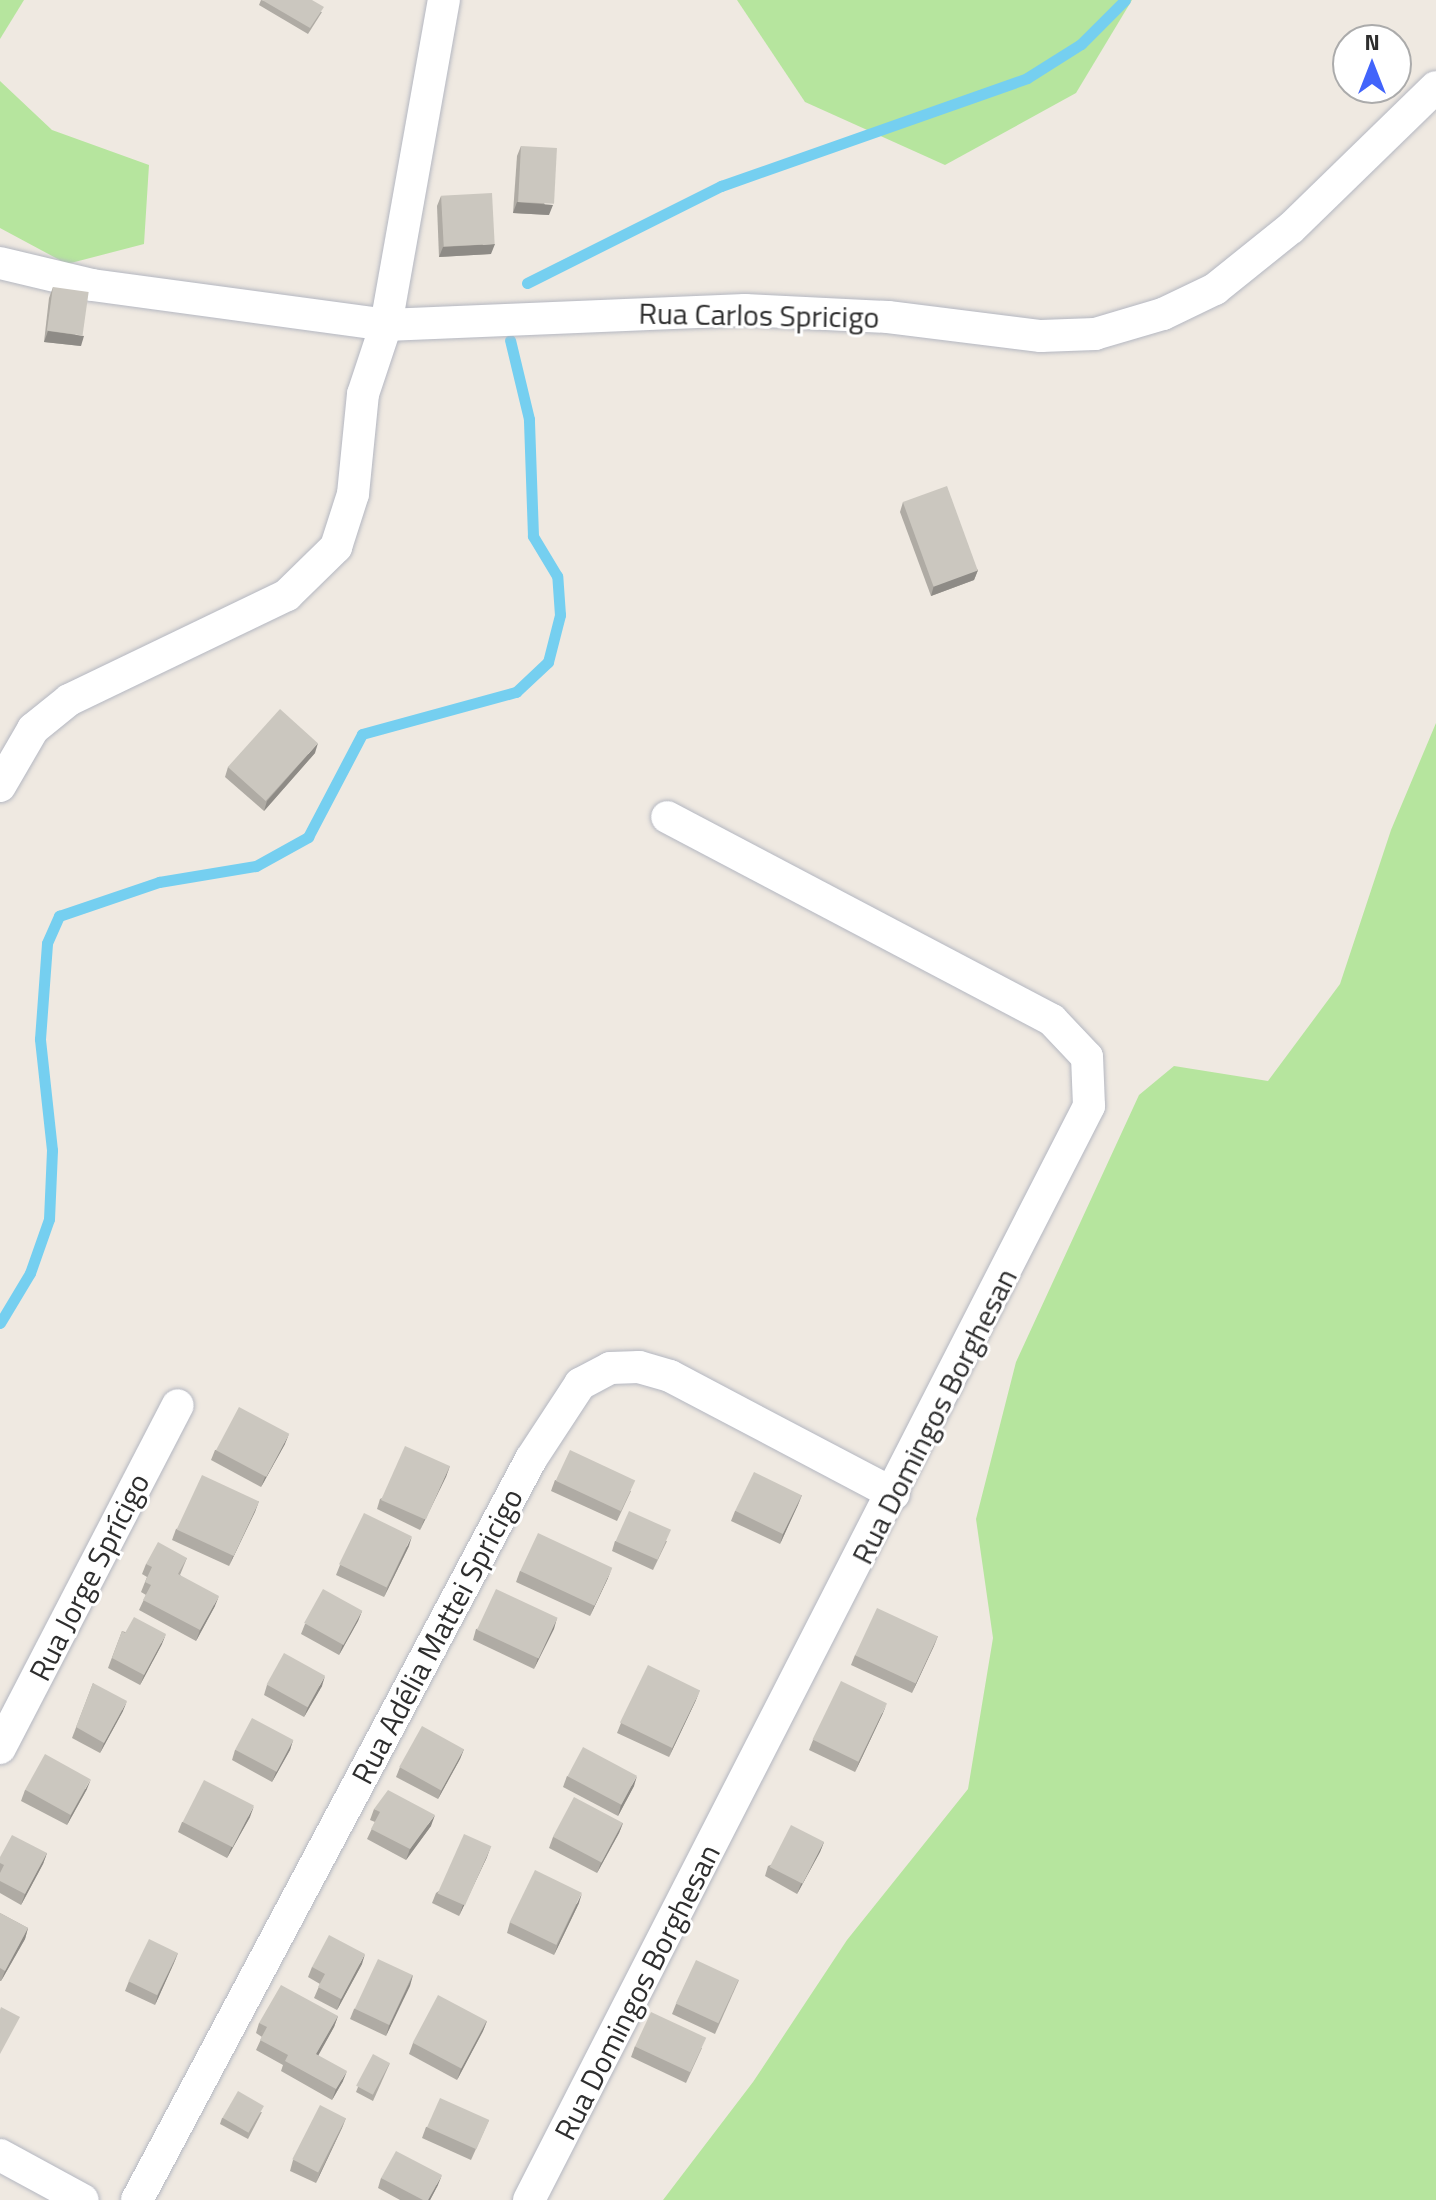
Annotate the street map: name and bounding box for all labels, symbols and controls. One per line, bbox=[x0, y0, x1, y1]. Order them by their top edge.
north arrow bbox=[1332, 24, 1412, 104]
text: N bbox=[1364, 25, 1380, 59]
street label: Rua Carlos Spricigo bbox=[638, 295, 880, 335]
street label: Rua Domingos Borghesan bbox=[844, 1262, 1024, 1570]
street label: Rua Jorge Sprícigo bbox=[21, 1467, 157, 1687]
street label: Rua Adélia Mattei Spricigo bbox=[344, 1482, 530, 1790]
street label: Rua Domingos Borghesan bbox=[547, 1838, 727, 2146]

